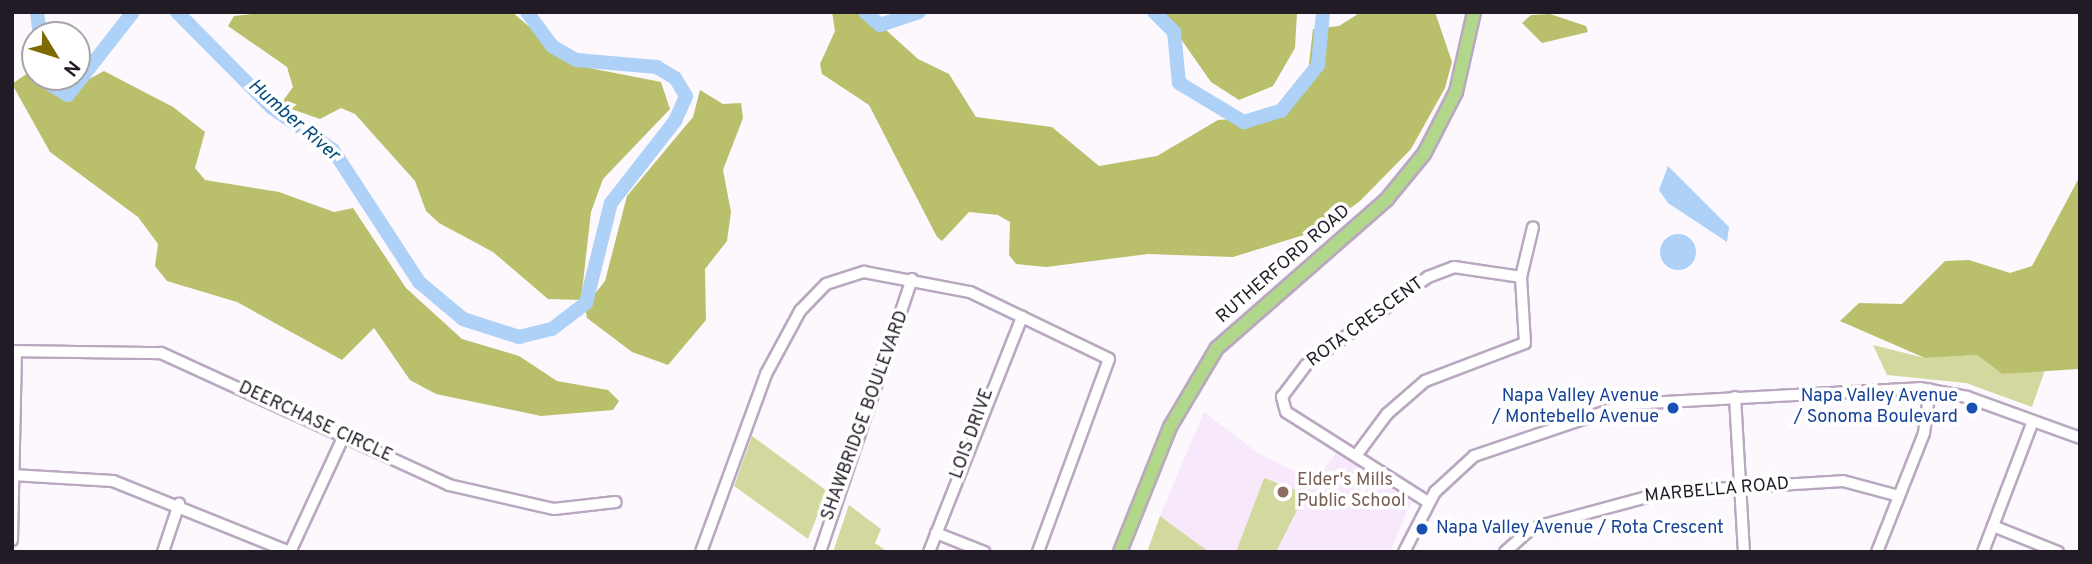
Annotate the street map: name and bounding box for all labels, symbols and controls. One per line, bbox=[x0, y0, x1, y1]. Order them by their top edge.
north arrow bbox=[21, 21, 91, 91]
text: N bbox=[57, 55, 85, 80]
water label: Humber River bbox=[243, 75, 343, 167]
street label: RUTHERFORD ROAD bbox=[1213, 201, 1355, 329]
street label: ROTA CRESCENT bbox=[1303, 273, 1429, 373]
street label: SHAWBRIDGE BOULEVARD bbox=[818, 308, 914, 524]
street label: DEERCHASE CIRCLE bbox=[235, 378, 395, 468]
street label: LOIS DRIVE bbox=[947, 386, 999, 482]
place label: Napa Valley Avenue / Montebello Avenue bbox=[1491, 387, 1659, 430]
place label: Napa Valley Avenue / Sonoma Boulevard bbox=[1794, 387, 1958, 430]
marker: Napa Valley Avenue / Montebello Avenue bbox=[1665, 400, 1681, 416]
marker: Napa Valley Avenue / Sonoma Boulevard bbox=[1964, 400, 1980, 416]
place label: Elder's Mills Public School bbox=[1297, 471, 1406, 514]
street label: MARBELLA ROAD bbox=[1643, 474, 1791, 508]
marker: Elder's Mills Public School bbox=[1275, 484, 1291, 500]
place label: Napa Valley Avenue / Rota Crescent bbox=[1436, 518, 1725, 540]
marker: Napa Valley Avenue / Rota Crescent bbox=[1414, 521, 1430, 537]

